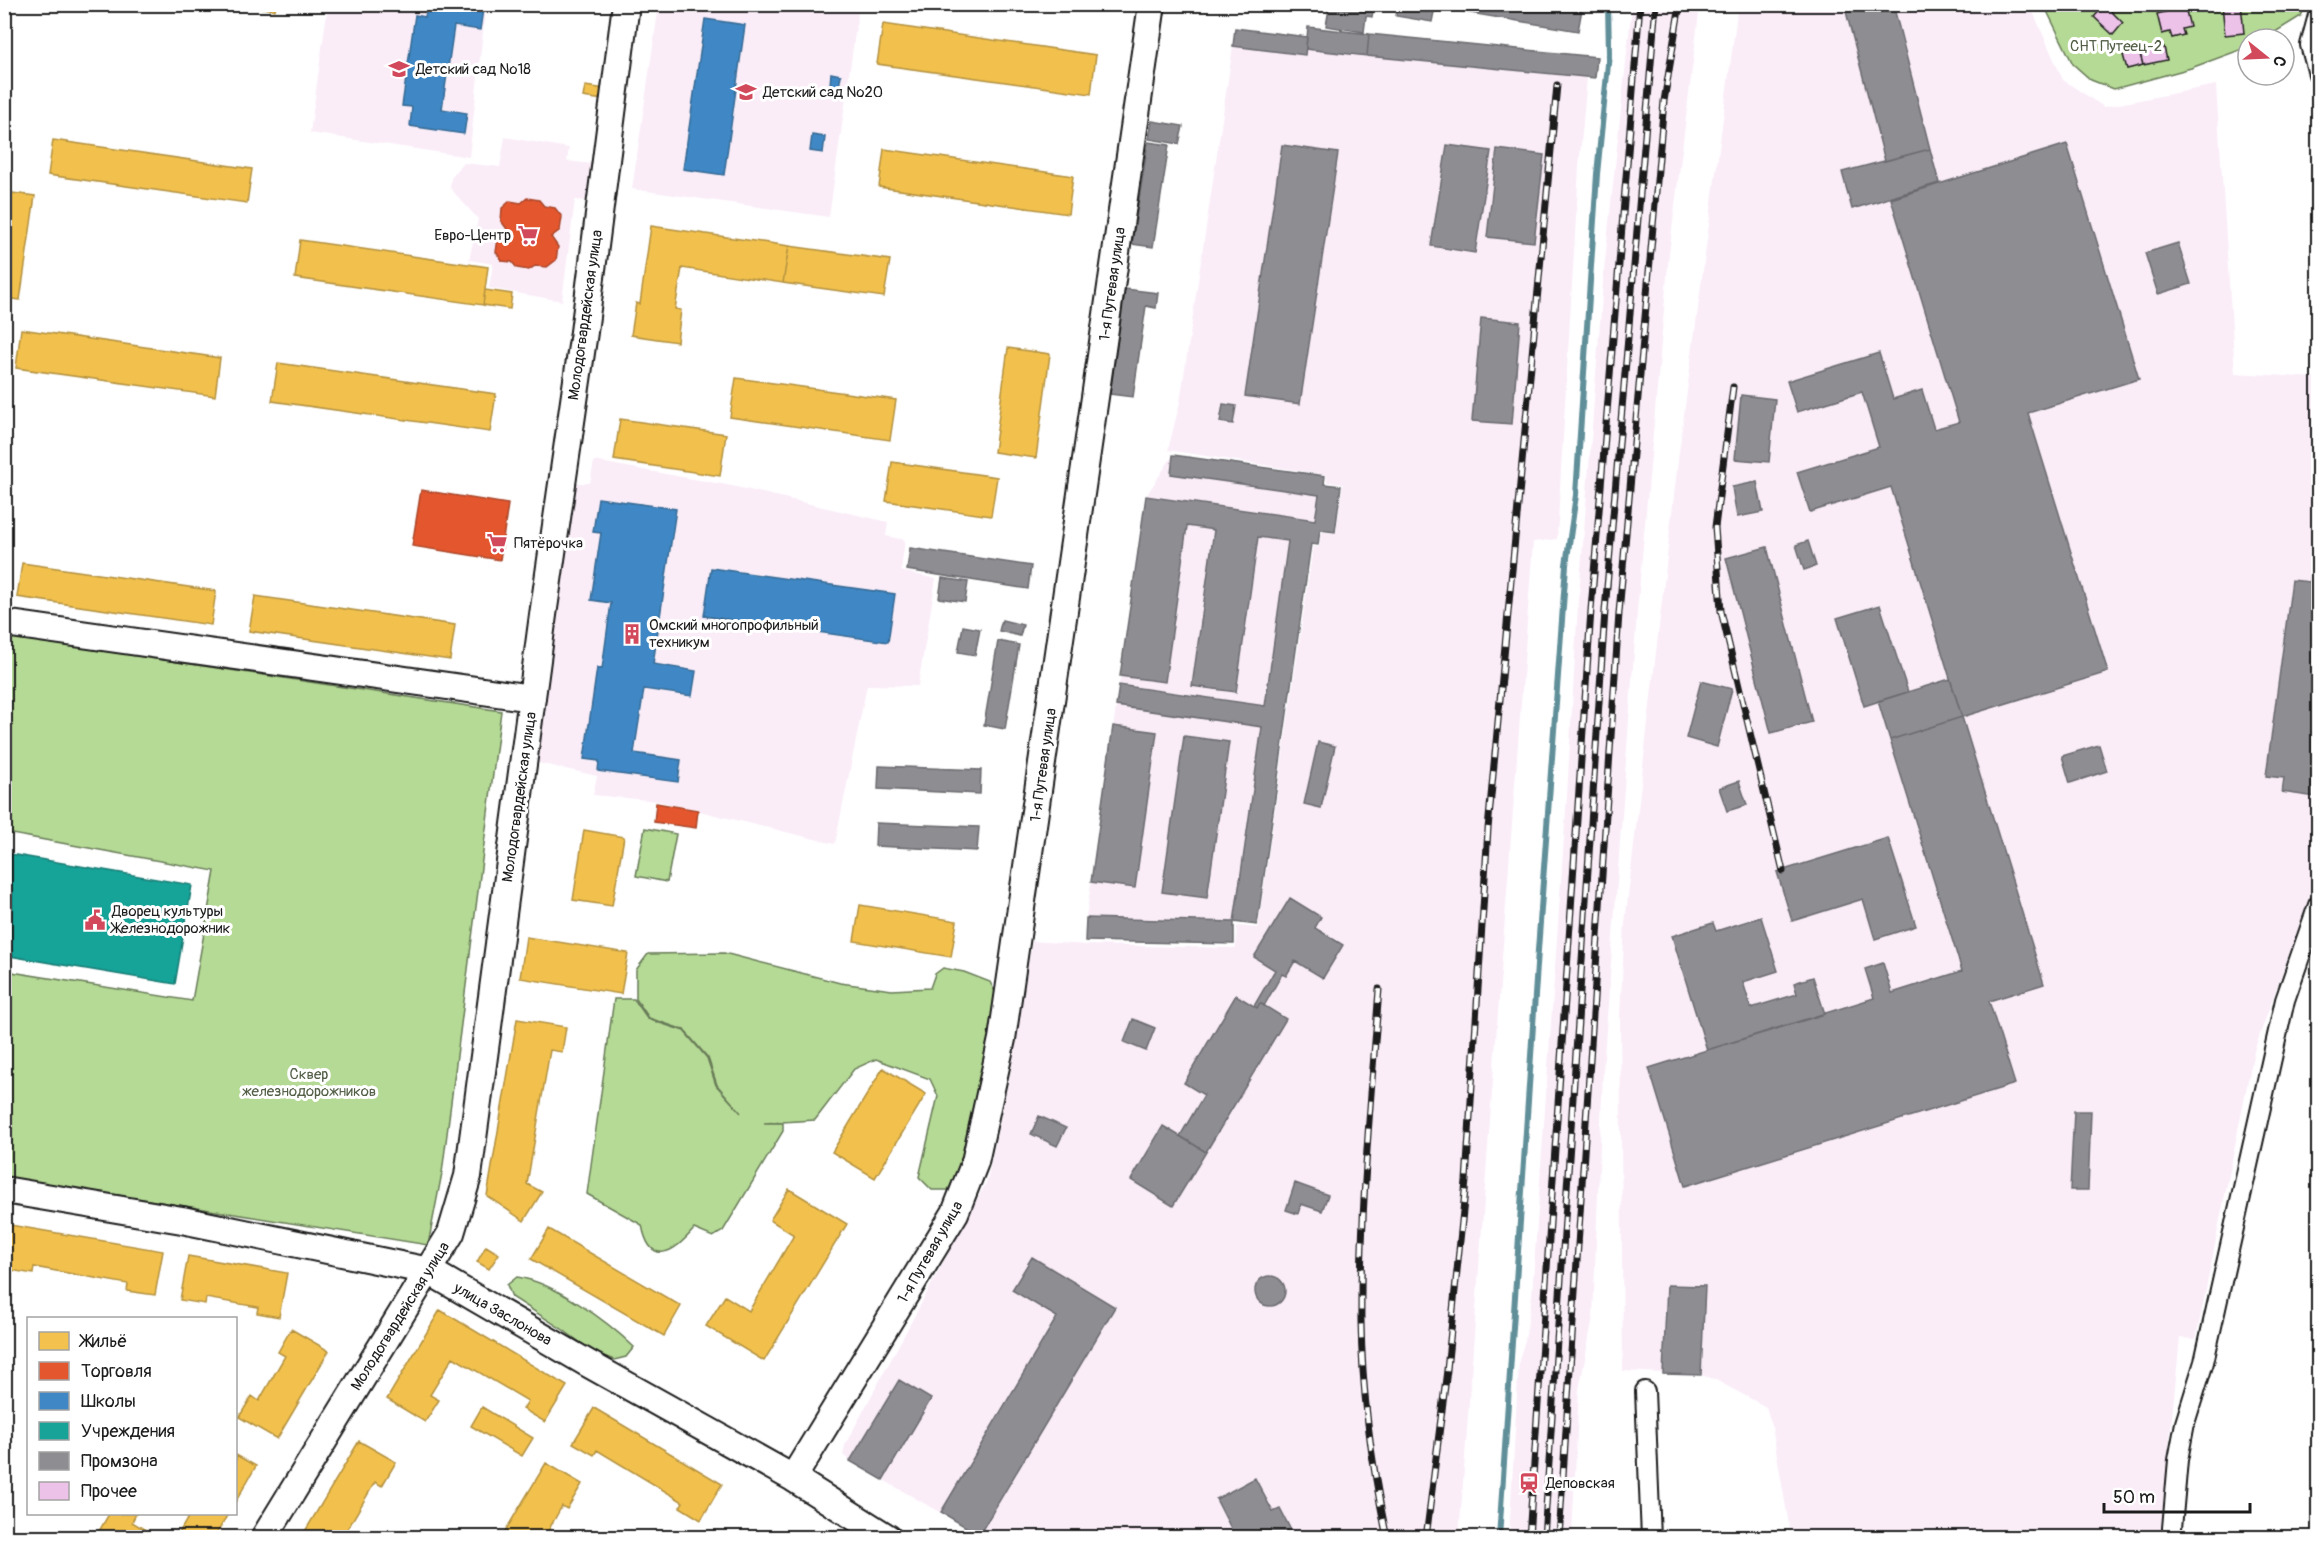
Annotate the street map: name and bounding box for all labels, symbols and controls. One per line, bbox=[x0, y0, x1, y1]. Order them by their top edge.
north arrow bbox=[2236, 27, 2296, 87]
park label: СНТ Путеец-2 bbox=[2070, 37, 2162, 56]
text: С bbox=[2268, 54, 2290, 69]
school or university icon: Детский сад №18 bbox=[387, 57, 411, 81]
place label: Детский сад №18 bbox=[415, 60, 531, 79]
school or university icon: Детский сад №20 bbox=[734, 80, 758, 104]
place label: Детский сад №20 bbox=[762, 83, 883, 102]
supermarket icon: Евро-Центр bbox=[516, 223, 540, 247]
place label: Евро-Центр bbox=[434, 226, 511, 245]
street label: 1-я Путевая улица bbox=[1095, 226, 1130, 342]
street label: Молодогвардейская улица bbox=[564, 229, 607, 402]
supermarket icon: Пятёрочка bbox=[485, 531, 509, 555]
place label: Пятёрочка bbox=[514, 534, 583, 553]
place label: Омский многопрофильный техникум bbox=[649, 616, 819, 652]
building icon: Омский многопрофильный техникум bbox=[620, 622, 644, 646]
street label: 1-я Путевая улица bbox=[1026, 707, 1061, 823]
street label: Молодогвардейская улица bbox=[498, 711, 541, 884]
place label: Дворец культуры Железнодорожник bbox=[110, 902, 230, 938]
public building icon: Дворец культуры Железнодорожник bbox=[83, 908, 107, 932]
park label: Сквер железнодорожников bbox=[242, 1065, 376, 1101]
street label: 1-я Путевая улица bbox=[893, 1198, 967, 1307]
street label: Молодогвардейская улица bbox=[347, 1238, 454, 1394]
street label: улица Заслонова bbox=[449, 1278, 555, 1350]
legend bbox=[27, 1317, 237, 1515]
text: Жильё bbox=[78, 1330, 127, 1353]
text: Торговля bbox=[81, 1360, 152, 1383]
text: Школы bbox=[81, 1390, 136, 1413]
text: Учреждения bbox=[81, 1420, 175, 1443]
text: Промзона bbox=[81, 1450, 158, 1473]
station icon: Деповская bbox=[1517, 1471, 1541, 1495]
place label: Деповская bbox=[1545, 1474, 1615, 1493]
scale bar bbox=[2104, 1476, 2250, 1514]
text: Прочее bbox=[81, 1480, 137, 1503]
text: 50 m bbox=[2113, 1486, 2155, 1509]

